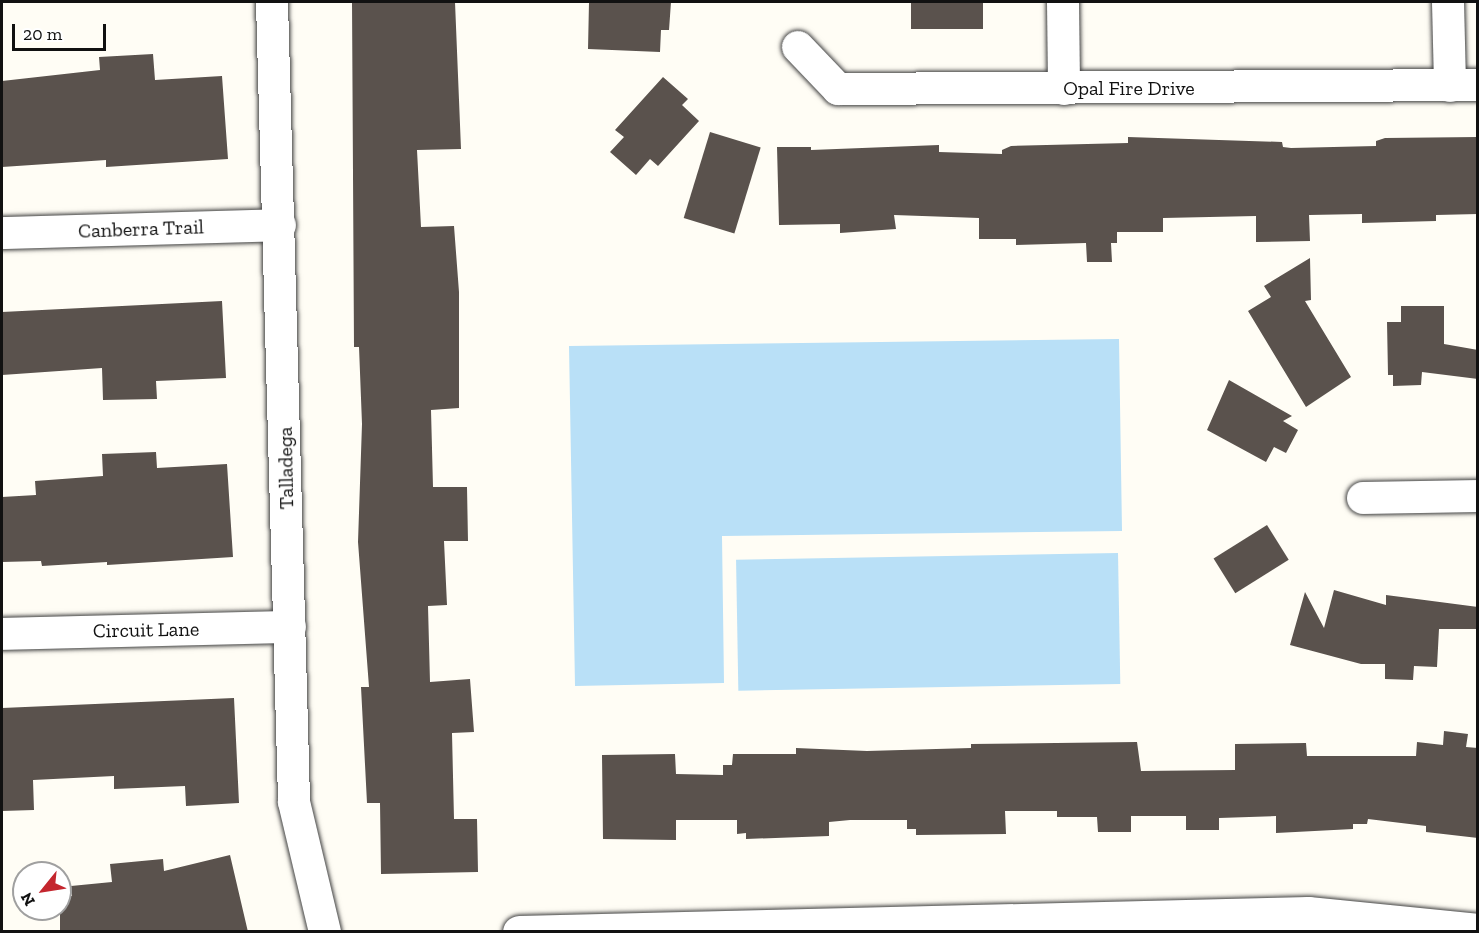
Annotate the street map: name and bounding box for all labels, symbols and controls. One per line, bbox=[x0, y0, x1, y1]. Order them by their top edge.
scale bar bbox=[15, 12, 110, 50]
text: 20 m bbox=[23, 23, 62, 45]
street label: Opal Fire Drive bbox=[1063, 76, 1195, 100]
street label: Canberra Trail bbox=[78, 215, 204, 243]
street label: Talladega bbox=[273, 426, 299, 510]
street label: Circuit Lane bbox=[93, 617, 199, 643]
north arrow bbox=[12, 861, 72, 921]
text: N bbox=[16, 889, 39, 909]

